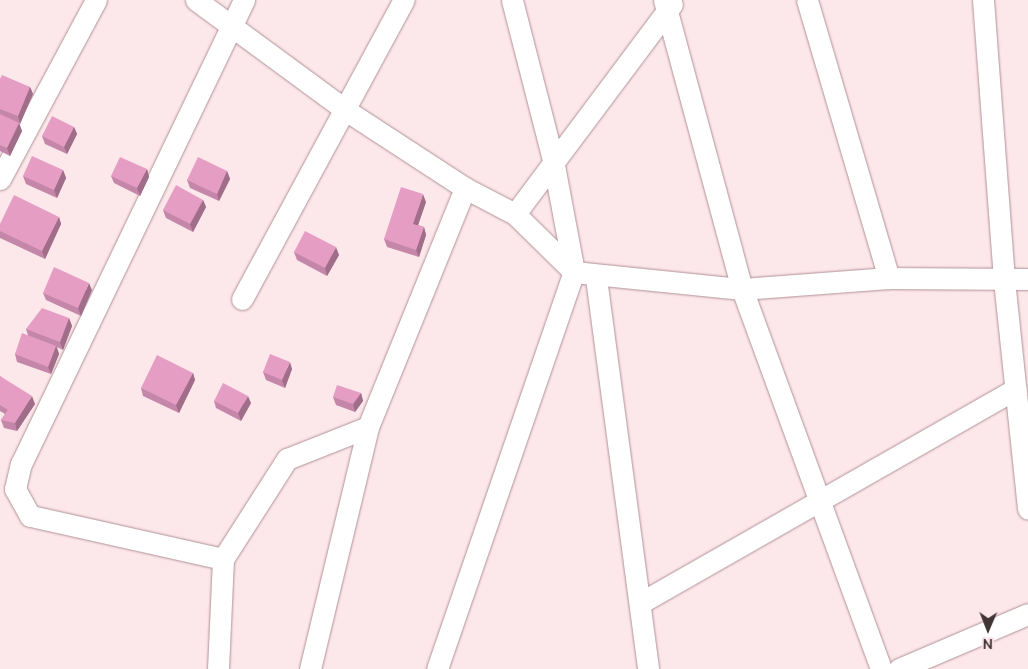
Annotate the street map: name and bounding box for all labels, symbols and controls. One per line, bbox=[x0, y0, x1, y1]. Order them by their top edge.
north arrow bbox=[963, 604, 1013, 654]
text: N bbox=[982, 636, 993, 652]

